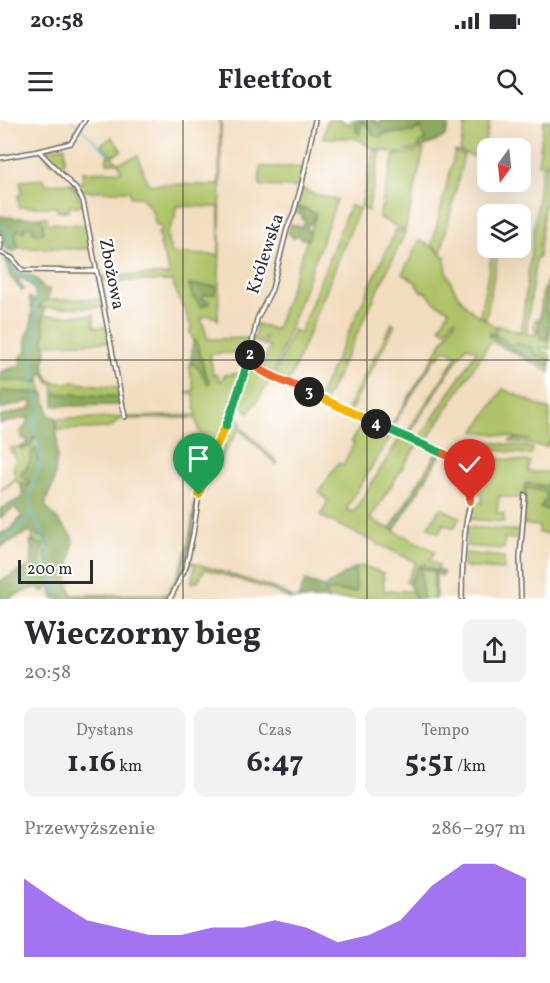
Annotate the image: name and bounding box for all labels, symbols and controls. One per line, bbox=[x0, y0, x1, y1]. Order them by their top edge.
text: 20:58 bbox=[30, 6, 84, 37]
text: Fleetfoot bbox=[218, 62, 332, 100]
icon: menu bbox=[24, 65, 57, 98]
icon: search bbox=[493, 65, 526, 98]
north arrow bbox=[477, 138, 531, 192]
map controls bbox=[477, 138, 531, 258]
button: layers bbox=[477, 204, 531, 258]
street label: Królewska bbox=[241, 211, 291, 297]
street label: Zbożowa bbox=[92, 236, 130, 312]
pin: 2 bbox=[235, 340, 265, 370]
text: 2 bbox=[246, 344, 254, 366]
pin: 3 bbox=[294, 377, 324, 407]
text: 3 bbox=[305, 381, 313, 403]
pin: 4 bbox=[361, 409, 391, 439]
text: 4 bbox=[371, 413, 381, 435]
pin bbox=[173, 433, 224, 495]
pin bbox=[444, 439, 495, 501]
icon: arrive bbox=[182, 442, 215, 475]
icon: check bbox=[453, 448, 486, 481]
scale bar bbox=[18, 557, 93, 585]
text: 200 m bbox=[27, 559, 72, 581]
text: Wieczorny bieg bbox=[24, 613, 261, 659]
button: share bbox=[463, 619, 526, 682]
text: 20:58 bbox=[24, 659, 71, 687]
text: Dystans bbox=[76, 720, 133, 742]
text: Czas bbox=[258, 720, 292, 742]
text: Tempo bbox=[421, 720, 469, 742]
text: 1.16 bbox=[67, 742, 116, 784]
text: 6:47 bbox=[246, 742, 304, 784]
text: 5:51 bbox=[405, 742, 454, 784]
text: km bbox=[116, 756, 142, 778]
text: /km bbox=[454, 756, 486, 778]
text: Przewyższenie bbox=[24, 815, 155, 843]
text: 286–297 m bbox=[431, 815, 526, 843]

